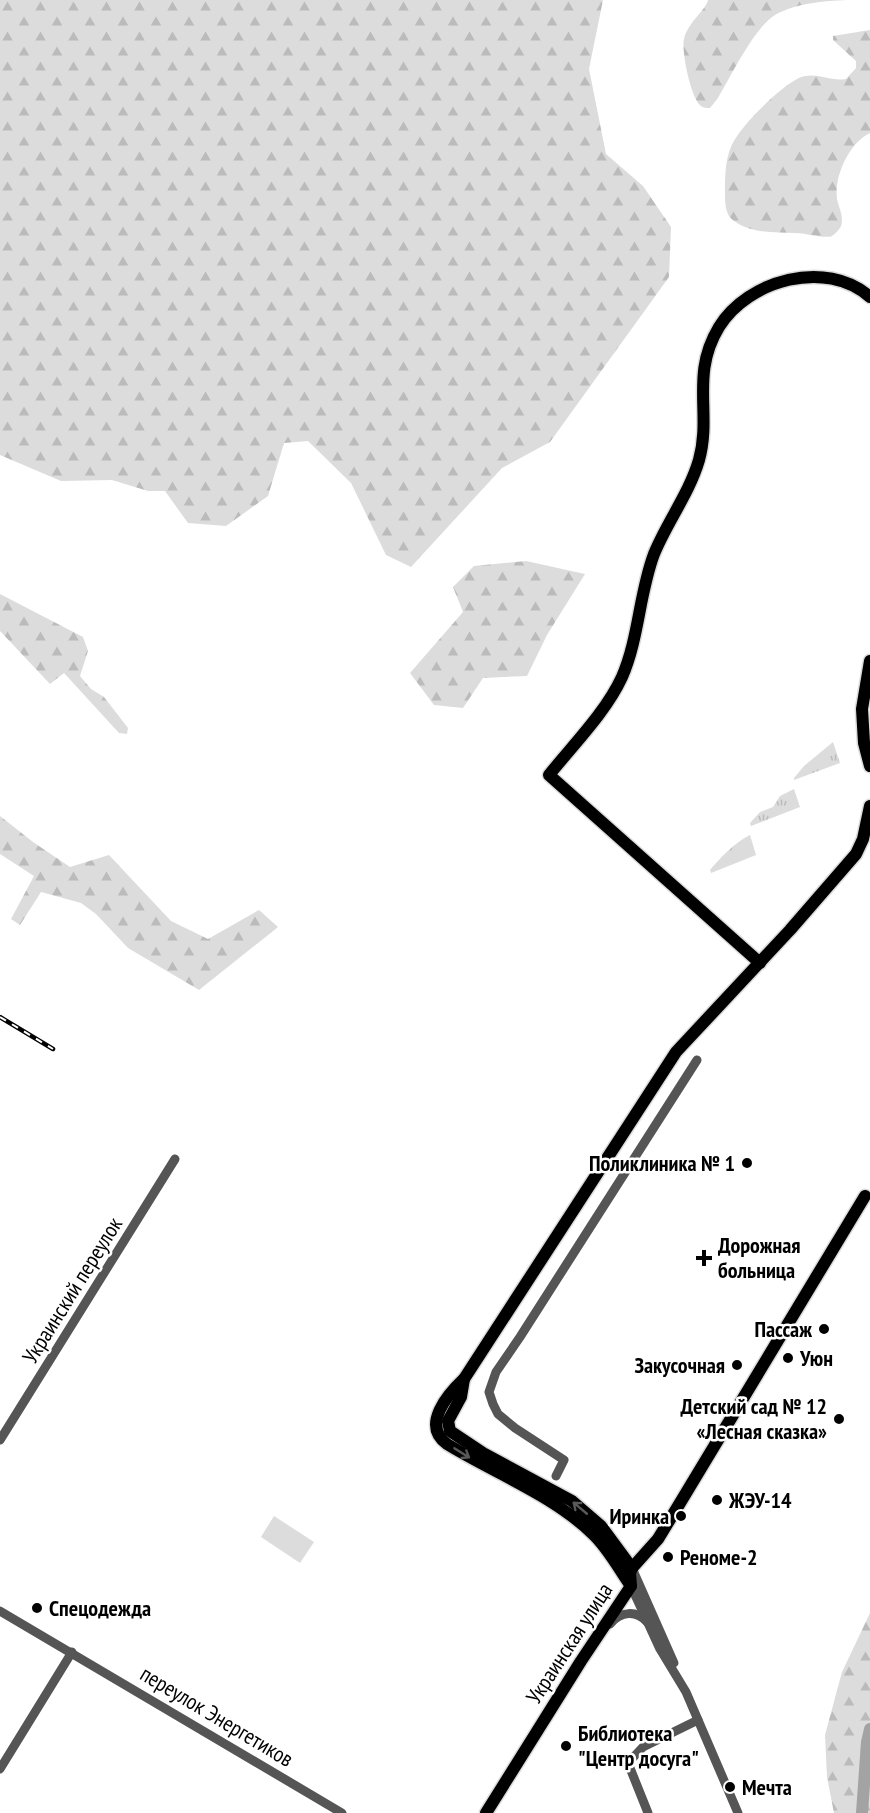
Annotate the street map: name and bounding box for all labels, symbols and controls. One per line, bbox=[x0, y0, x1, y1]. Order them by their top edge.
place label: Поликлиника № 1 bbox=[589, 1149, 735, 1177]
marker: Поликлиника № 1 bbox=[740, 1156, 754, 1170]
street label: Украинский переулок bbox=[16, 1211, 128, 1368]
place label: Дорожная больница bbox=[718, 1231, 801, 1284]
marker: Дорожная больница bbox=[695, 1249, 713, 1267]
place label: Пассаж bbox=[754, 1315, 812, 1343]
marker: Пассаж bbox=[817, 1322, 831, 1336]
place label: Уюн bbox=[799, 1344, 833, 1372]
place label: Закусочная bbox=[634, 1351, 725, 1379]
marker: Уюн bbox=[781, 1351, 795, 1365]
marker: Закусочная bbox=[730, 1358, 744, 1372]
place label: Детский сад № 12 «Лесная сказка» bbox=[681, 1392, 827, 1445]
marker: Детский сад № 12 «Лесная сказка» bbox=[832, 1412, 846, 1426]
one-way arrow bbox=[453, 1447, 470, 1459]
place label: ЖЭУ-14 bbox=[728, 1486, 792, 1514]
marker: ЖЭУ-14 bbox=[710, 1493, 724, 1507]
one-way arrow bbox=[572, 1502, 588, 1515]
place label: Иринка bbox=[609, 1502, 669, 1530]
marker: Иринка bbox=[674, 1509, 688, 1523]
place label: Реноме-2 bbox=[680, 1543, 758, 1571]
marker: Реноме-2 bbox=[661, 1550, 675, 1564]
street label: Украинская улица bbox=[520, 1577, 618, 1709]
place label: Спецодежда bbox=[49, 1594, 151, 1622]
marker: Спецодежда bbox=[30, 1601, 44, 1615]
street label: переулок Энергетиков bbox=[135, 1659, 299, 1773]
place label: Библиотека "Центр досуга" bbox=[578, 1719, 699, 1772]
marker: Библиотека "Центр досуга" bbox=[559, 1739, 573, 1753]
place label: Мечта bbox=[742, 1773, 792, 1801]
marker: Мечта bbox=[723, 1780, 737, 1794]

